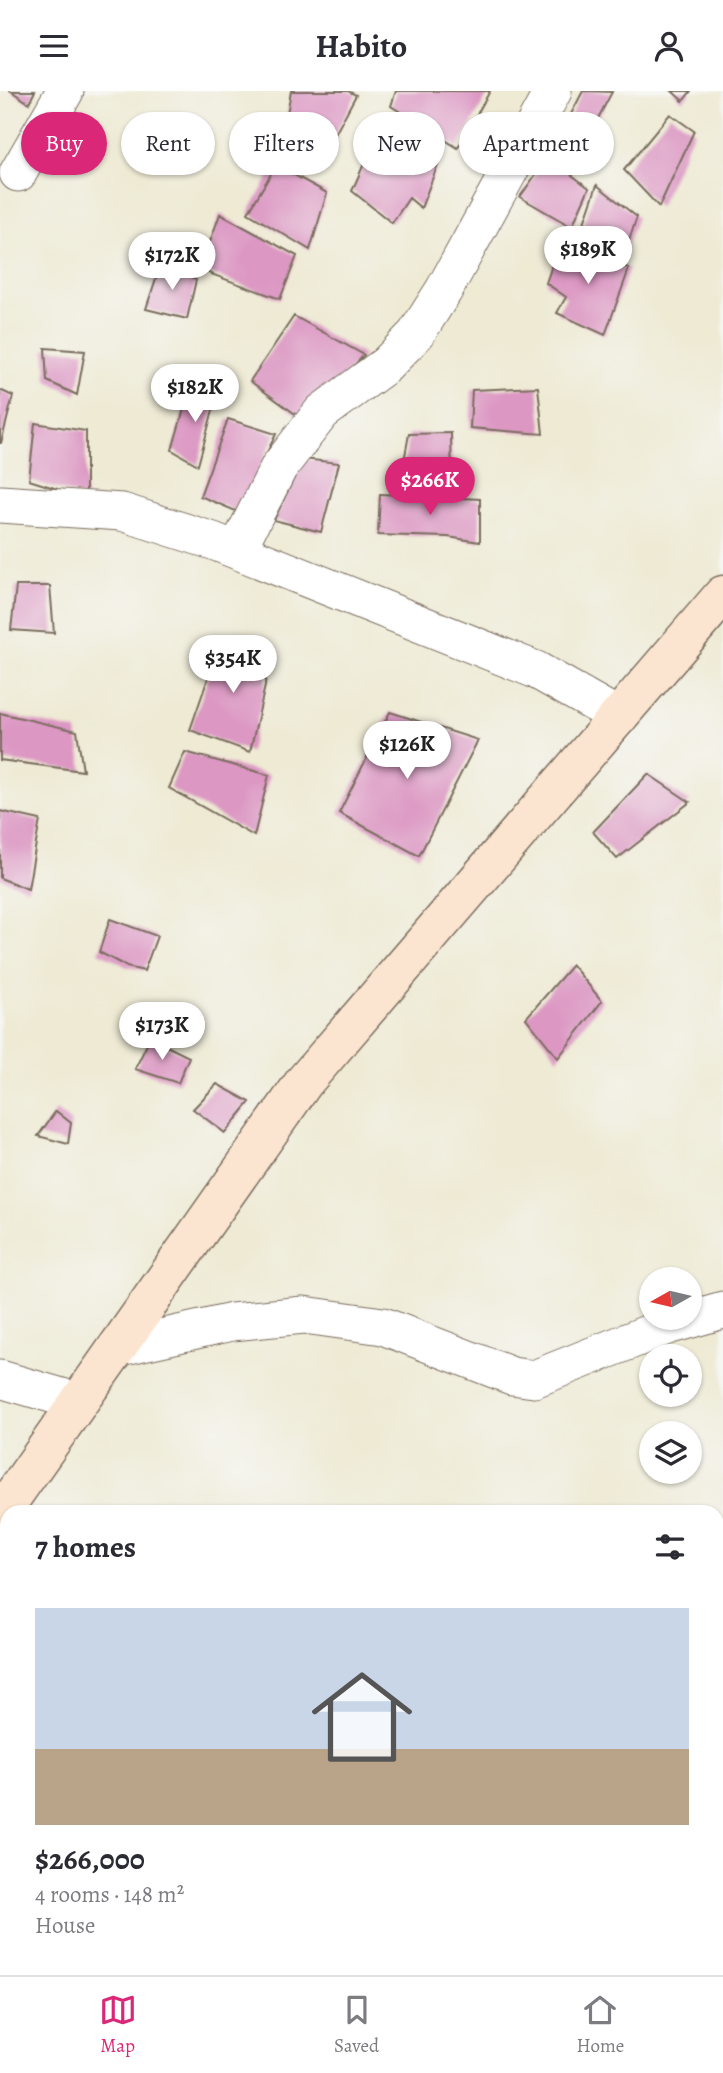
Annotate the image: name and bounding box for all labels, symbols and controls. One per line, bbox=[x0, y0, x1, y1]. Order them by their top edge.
text: Habito bbox=[316, 24, 407, 68]
icon: menu bbox=[35, 27, 73, 65]
icon: person bbox=[650, 27, 688, 65]
chip: Buy bbox=[21, 112, 107, 175]
chip: Rent bbox=[121, 112, 215, 175]
chip: Filters bbox=[229, 112, 339, 175]
chip: New bbox=[353, 112, 445, 175]
chip: Apartment bbox=[459, 112, 614, 175]
pin: $189K bbox=[539, 227, 637, 286]
pin: $172K bbox=[123, 233, 221, 292]
text: $189K bbox=[560, 233, 616, 264]
text: $172K bbox=[145, 239, 200, 270]
pin: $182K bbox=[146, 365, 244, 424]
text: $182K bbox=[167, 371, 223, 402]
pin: $266K bbox=[381, 457, 479, 517]
text: $266K bbox=[401, 464, 459, 495]
pin: $354K bbox=[184, 635, 282, 695]
text: $354K bbox=[205, 642, 261, 673]
pin: $126K bbox=[358, 721, 456, 781]
text: $126K bbox=[379, 728, 435, 759]
pin: $173K bbox=[113, 1003, 211, 1062]
text: $173K bbox=[135, 1009, 189, 1040]
north arrow bbox=[639, 1267, 702, 1330]
map controls bbox=[639, 1267, 702, 1484]
button: locate bbox=[639, 1344, 702, 1407]
button: layers bbox=[639, 1421, 702, 1484]
text: 7 homes bbox=[35, 1527, 136, 1567]
icon: filters bbox=[651, 1528, 689, 1566]
icon: home bbox=[299, 1654, 425, 1780]
text: $266,000 bbox=[35, 1839, 145, 1879]
text: 4 rooms · 148 m² bbox=[35, 1879, 184, 1910]
text: House bbox=[35, 1910, 95, 1941]
tab: Map bbox=[99, 1991, 137, 2059]
tab: Saved bbox=[334, 1991, 379, 2059]
tab: Home bbox=[577, 1991, 624, 2059]

